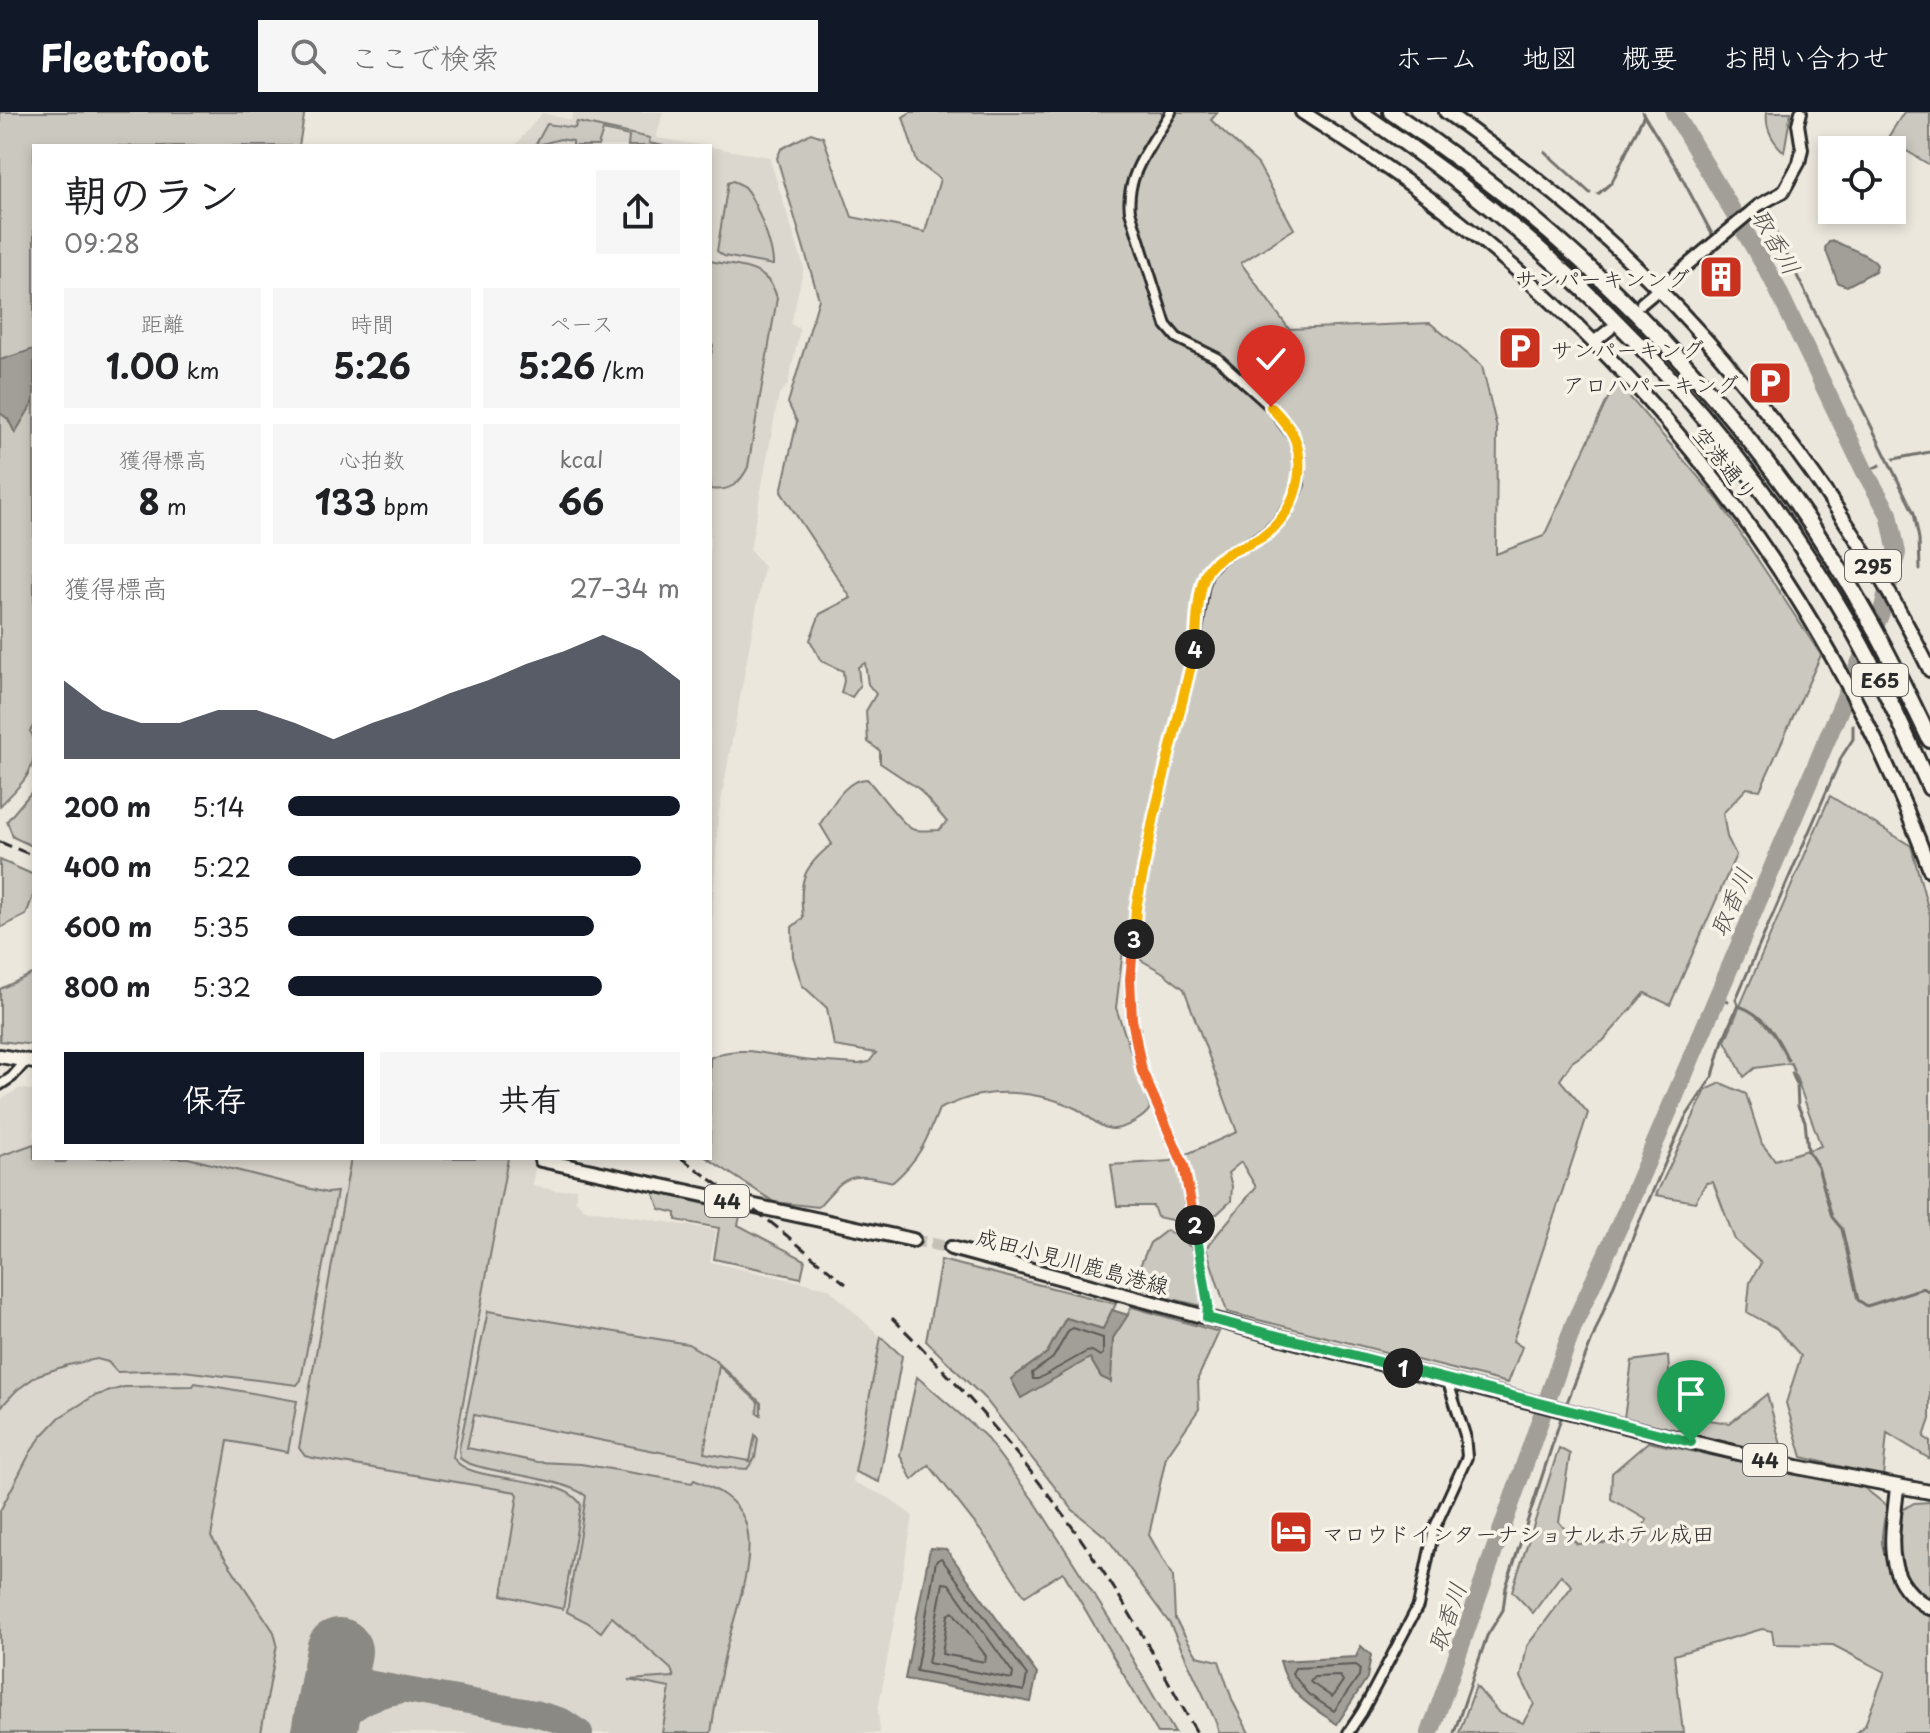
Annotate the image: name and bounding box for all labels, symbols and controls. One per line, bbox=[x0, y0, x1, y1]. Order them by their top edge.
search box bbox=[258, 20, 818, 92]
text: Fleetfoot bbox=[40, 28, 210, 85]
icon: search bbox=[286, 34, 330, 78]
text: ここで検索 bbox=[350, 34, 500, 79]
text: ホーム bbox=[1395, 35, 1478, 78]
text: 地図 bbox=[1522, 35, 1578, 78]
text: 概要 bbox=[1622, 35, 1678, 78]
text: お問い合わせ bbox=[1722, 35, 1890, 78]
map controls bbox=[1818, 136, 1906, 224]
button: locate bbox=[1818, 136, 1906, 224]
text: 朝のラン bbox=[64, 160, 240, 226]
button: share bbox=[596, 170, 680, 254]
water label: 取香川 bbox=[1743, 201, 1811, 281]
text: 09:28 bbox=[64, 223, 140, 262]
building icon: サンパーキンング bbox=[1697, 253, 1745, 301]
place label: サンパーキンング bbox=[1515, 261, 1690, 294]
text: 距離 bbox=[141, 306, 185, 339]
text: 時間 bbox=[350, 306, 394, 339]
text: ペース bbox=[549, 306, 614, 339]
parking icon: サンパーキング bbox=[1496, 324, 1544, 372]
pin bbox=[1237, 325, 1305, 407]
place label: サンパーキング bbox=[1551, 332, 1704, 365]
icon: check bbox=[1249, 337, 1293, 381]
text: 1.00 bbox=[106, 339, 179, 391]
text: 5:26 bbox=[333, 339, 411, 391]
text: 5:26 bbox=[518, 339, 595, 391]
text: km bbox=[179, 353, 219, 386]
text: /km bbox=[595, 353, 645, 386]
parking icon: アロハパーキング bbox=[1746, 359, 1794, 407]
place label: アロハパーキング bbox=[1563, 367, 1739, 400]
street label: 空港通り bbox=[1686, 418, 1766, 508]
text: 獲得標高 bbox=[119, 442, 207, 475]
text: 心拍数 bbox=[339, 442, 405, 475]
text: kcal bbox=[559, 442, 603, 475]
text: 8 bbox=[138, 475, 160, 527]
text: 133 bbox=[315, 475, 376, 527]
text: 66 bbox=[558, 475, 604, 527]
text: m bbox=[160, 489, 187, 522]
text: bpm bbox=[376, 489, 429, 522]
road number: 295 bbox=[1845, 550, 1901, 582]
text: 獲得標高 bbox=[64, 568, 168, 607]
text: 27–34 m bbox=[570, 568, 680, 607]
pin: 4 bbox=[1175, 629, 1215, 669]
text: 4 bbox=[1188, 632, 1202, 665]
road number: E65 bbox=[1852, 664, 1908, 696]
text: 200 m bbox=[64, 787, 151, 826]
text: 5:14 bbox=[192, 787, 245, 826]
text: 400 m bbox=[64, 847, 152, 886]
text: 5:22 bbox=[192, 847, 251, 886]
water label: 取香川 bbox=[1699, 862, 1761, 942]
text: 600 m bbox=[64, 907, 152, 946]
text: 5:35 bbox=[192, 907, 249, 946]
pin: 3 bbox=[1114, 919, 1154, 959]
text: 3 bbox=[1127, 922, 1141, 955]
text: 800 m bbox=[64, 967, 151, 1006]
text: 5:32 bbox=[192, 967, 251, 1006]
button: 保存 bbox=[64, 1052, 364, 1144]
button: 共有 bbox=[380, 1052, 680, 1144]
road number: 44 bbox=[705, 1185, 749, 1217]
pin: 2 bbox=[1175, 1205, 1215, 1245]
text: 2 bbox=[1187, 1208, 1203, 1241]
street label: 成田小見川鹿島港線 bbox=[973, 1218, 1173, 1302]
pin: 1 bbox=[1383, 1348, 1423, 1388]
text: 1 bbox=[1398, 1351, 1408, 1384]
pin bbox=[1657, 1360, 1725, 1442]
icon: arrive bbox=[1669, 1372, 1713, 1416]
road number: 44 bbox=[1743, 1444, 1787, 1476]
hotel icon: マロウドインターナショナルホテル成田 bbox=[1267, 1508, 1315, 1556]
place label: マロウドインターナショナルホテル成田 bbox=[1322, 1516, 1714, 1549]
water label: 取香川 bbox=[1417, 1577, 1475, 1657]

